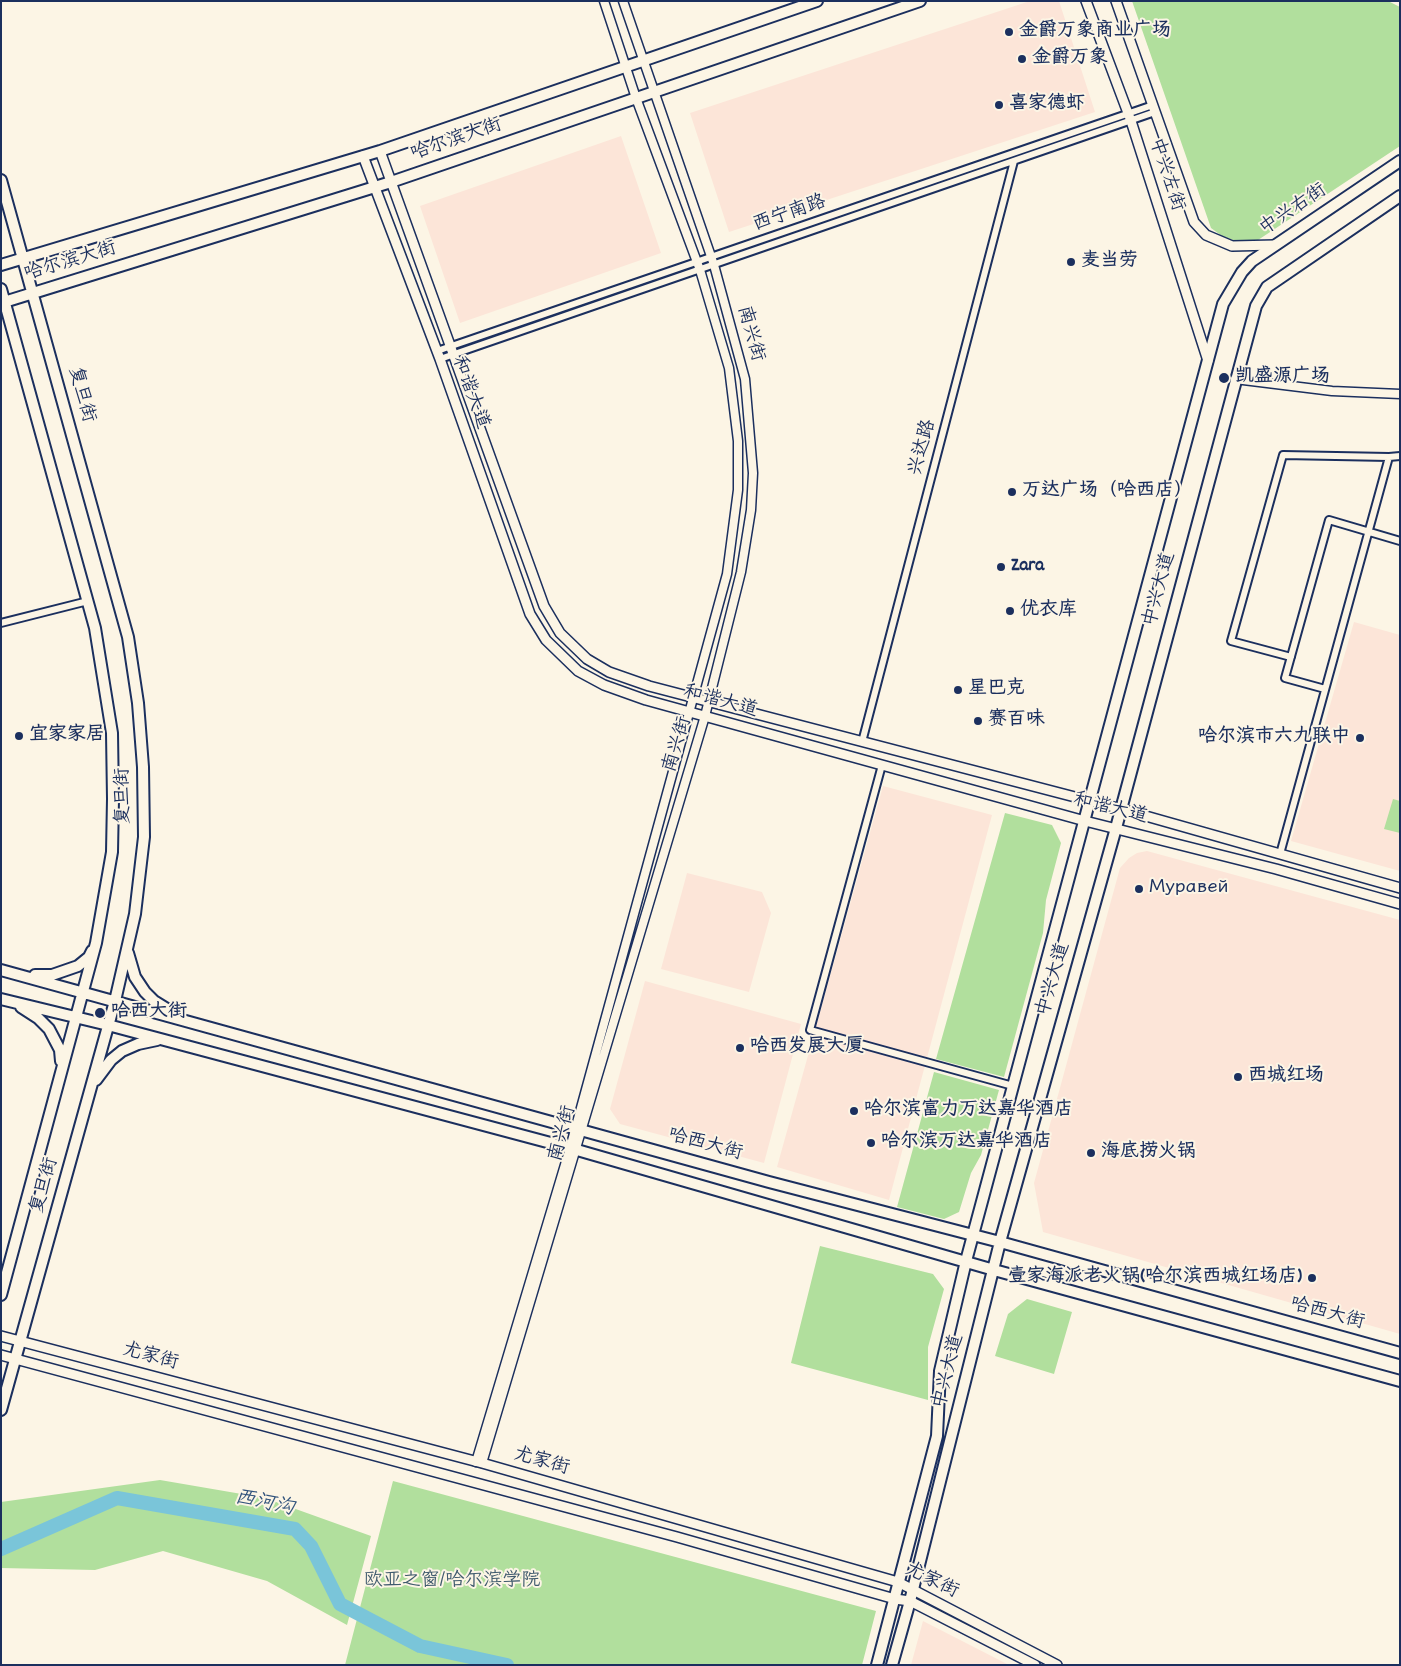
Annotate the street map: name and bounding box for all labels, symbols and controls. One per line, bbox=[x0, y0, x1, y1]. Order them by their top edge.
place label: 金爵万象商业广场 bbox=[1019, 21, 1171, 43]
marker: 金爵万象商业广场 bbox=[1003, 26, 1015, 38]
place label: 金爵万象 bbox=[1032, 48, 1108, 70]
marker: 金爵万象 bbox=[1016, 53, 1028, 65]
place label: 喜家德虾 bbox=[1009, 94, 1085, 116]
marker: 喜家德虾 bbox=[993, 99, 1005, 111]
street label: 哈尔滨大街 bbox=[408, 115, 506, 167]
street label: 中兴左街 bbox=[1142, 135, 1188, 215]
street label: 中兴右街 bbox=[1256, 180, 1332, 242]
street label: 西宁南路 bbox=[750, 192, 830, 238]
street label: 哈尔滨大街 bbox=[22, 238, 120, 288]
place label: 麦当劳 bbox=[1081, 251, 1138, 273]
marker: 麦当劳 bbox=[1065, 256, 1077, 268]
street label: 南兴街 bbox=[731, 304, 767, 364]
street label: 和谐大道 bbox=[445, 353, 493, 433]
street label: 复旦街 bbox=[62, 365, 98, 425]
place label: 凯盛源广场 bbox=[1235, 367, 1330, 389]
marker: 凯盛源广场 bbox=[1217, 371, 1231, 385]
street label: 兴达路 bbox=[906, 418, 942, 478]
place label: 万达广场（哈西店） bbox=[1022, 481, 1193, 503]
marker: 万达广场（哈西店） bbox=[1006, 486, 1018, 498]
street label: 中兴大道 bbox=[1140, 550, 1182, 630]
place label: Zara bbox=[1011, 556, 1044, 578]
marker: Zara bbox=[995, 561, 1007, 573]
place label: 优衣库 bbox=[1020, 600, 1077, 622]
marker: 优衣库 bbox=[1004, 605, 1016, 617]
place label: 星巴克 bbox=[968, 679, 1025, 701]
street label: 和谐大道 bbox=[680, 682, 760, 724]
marker: 星巴克 bbox=[952, 684, 964, 696]
place label: 赛百味 bbox=[988, 710, 1045, 732]
street label: 南兴街 bbox=[660, 714, 698, 776]
marker: 赛百味 bbox=[972, 715, 984, 727]
place label: 宜家家居 bbox=[29, 725, 105, 747]
place label: 哈尔滨市六九联中 bbox=[1198, 727, 1350, 749]
marker: 宜家家居 bbox=[13, 730, 25, 742]
marker: 哈尔滨市六九联中 bbox=[1354, 732, 1366, 744]
street label: 复旦街 bbox=[113, 767, 137, 825]
street label: 和谐大道 bbox=[1070, 790, 1150, 830]
place label: Муравей bbox=[1149, 878, 1229, 900]
marker: Муравей bbox=[1133, 883, 1145, 895]
street label: 中兴大道 bbox=[1034, 940, 1076, 1020]
place label: 哈西大街 bbox=[111, 1002, 187, 1024]
marker: 哈西大街 bbox=[93, 1006, 107, 1020]
place label: 哈西发展大厦 bbox=[750, 1037, 864, 1059]
marker: 哈西发展大厦 bbox=[734, 1042, 746, 1054]
place label: 西城红场 bbox=[1248, 1066, 1324, 1088]
marker: 西城红场 bbox=[1232, 1071, 1244, 1083]
place label: 哈尔滨富力万达嘉华酒店 bbox=[864, 1100, 1073, 1122]
street label: 南兴街 bbox=[546, 1104, 582, 1164]
marker: 哈尔滨富力万达嘉华酒店 bbox=[848, 1105, 860, 1117]
street label: 哈西大街 bbox=[665, 1125, 745, 1167]
place label: 哈尔滨万达嘉华酒店 bbox=[881, 1132, 1052, 1154]
marker: 哈尔滨万达嘉华酒店 bbox=[865, 1137, 877, 1149]
place label: 海底捞火锅 bbox=[1101, 1142, 1196, 1164]
marker: 海底捞火锅 bbox=[1085, 1147, 1097, 1159]
street label: 复旦街 bbox=[27, 1155, 65, 1217]
place label: 壹家海派老火锅(哈尔滨西城红场店) bbox=[1008, 1267, 1302, 1289]
marker: 壹家海派老火锅(哈尔滨西城红场店) bbox=[1306, 1272, 1318, 1284]
street label: 哈西大街 bbox=[1287, 1294, 1367, 1336]
street label: 中兴大道 bbox=[930, 1332, 970, 1412]
street label: 尤家街 bbox=[120, 1340, 180, 1376]
street label: 尤家街 bbox=[510, 1444, 572, 1482]
water label: 西河沟 bbox=[232, 1487, 296, 1523]
street label: 尤家街 bbox=[900, 1559, 962, 1605]
park label: 欧亚之窗/哈尔滨学院 bbox=[364, 1571, 540, 1593]

